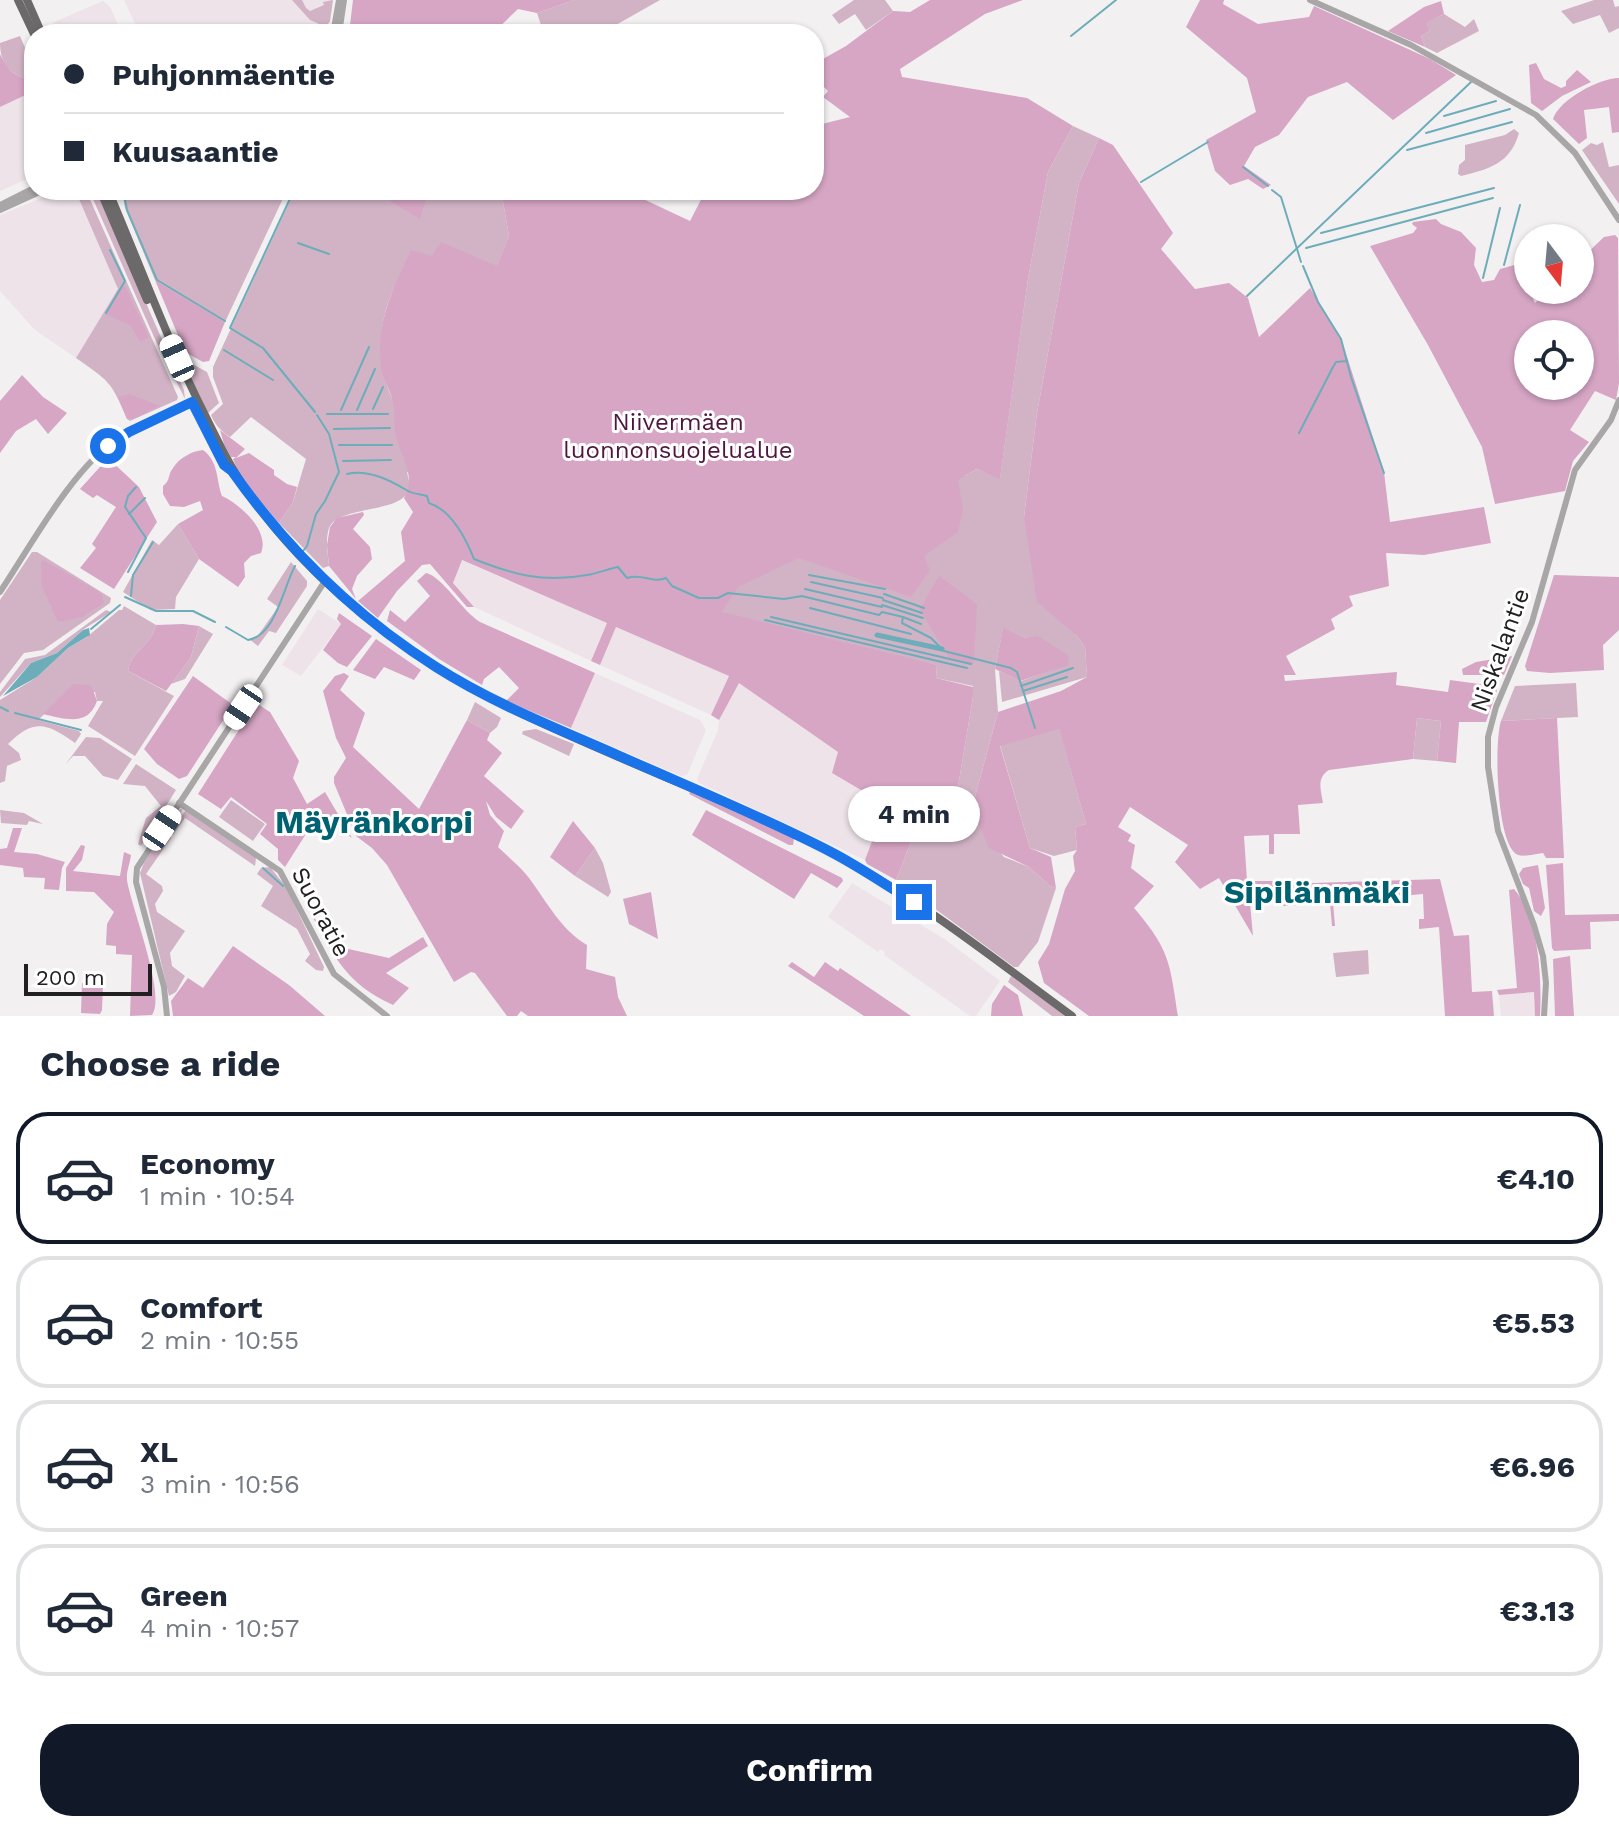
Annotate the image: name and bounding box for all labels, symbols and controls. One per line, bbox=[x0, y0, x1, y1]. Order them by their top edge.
text: Puhjonmäentie bbox=[112, 57, 335, 92]
text: Kuusaantie bbox=[112, 134, 279, 169]
north arrow bbox=[1514, 224, 1594, 304]
map controls bbox=[1514, 224, 1594, 400]
button: locate bbox=[1514, 320, 1594, 400]
car bbox=[156, 331, 198, 385]
park label: Niivermäen luonnonsuojelualue bbox=[563, 408, 793, 464]
route start bbox=[90, 428, 126, 464]
street label: Niskalantie bbox=[1465, 584, 1535, 716]
car bbox=[220, 680, 266, 734]
callout: 4 min bbox=[848, 786, 980, 842]
text: 4 min bbox=[878, 799, 950, 829]
car bbox=[139, 801, 185, 855]
district label: Mäyränkorpi bbox=[275, 803, 473, 841]
street label: Suoratie bbox=[286, 862, 356, 962]
district label: Sipilänmäki bbox=[1224, 873, 1410, 911]
route end bbox=[896, 884, 932, 920]
scale bar bbox=[24, 960, 152, 996]
text: 200 m bbox=[36, 965, 105, 990]
text: Choose a ride bbox=[40, 1043, 280, 1085]
icon: car bbox=[44, 1142, 116, 1214]
text: Economy bbox=[140, 1146, 275, 1181]
text: €4.10 bbox=[1497, 1161, 1575, 1196]
text: 1 min · 10:54 bbox=[140, 1181, 295, 1211]
icon: car bbox=[44, 1286, 116, 1358]
text: Comfort bbox=[140, 1290, 262, 1325]
text: €5.53 bbox=[1492, 1305, 1575, 1340]
text: 2 min · 10:55 bbox=[140, 1325, 299, 1355]
icon: car bbox=[44, 1430, 116, 1502]
text: XL bbox=[140, 1434, 178, 1469]
text: €6.96 bbox=[1490, 1449, 1575, 1484]
text: 3 min · 10:56 bbox=[140, 1469, 300, 1499]
icon: car bbox=[44, 1574, 116, 1646]
text: Green bbox=[140, 1578, 228, 1613]
text: €3.13 bbox=[1500, 1593, 1575, 1628]
text: 4 min · 10:57 bbox=[140, 1613, 299, 1643]
button: Confirm bbox=[40, 1724, 1579, 1816]

